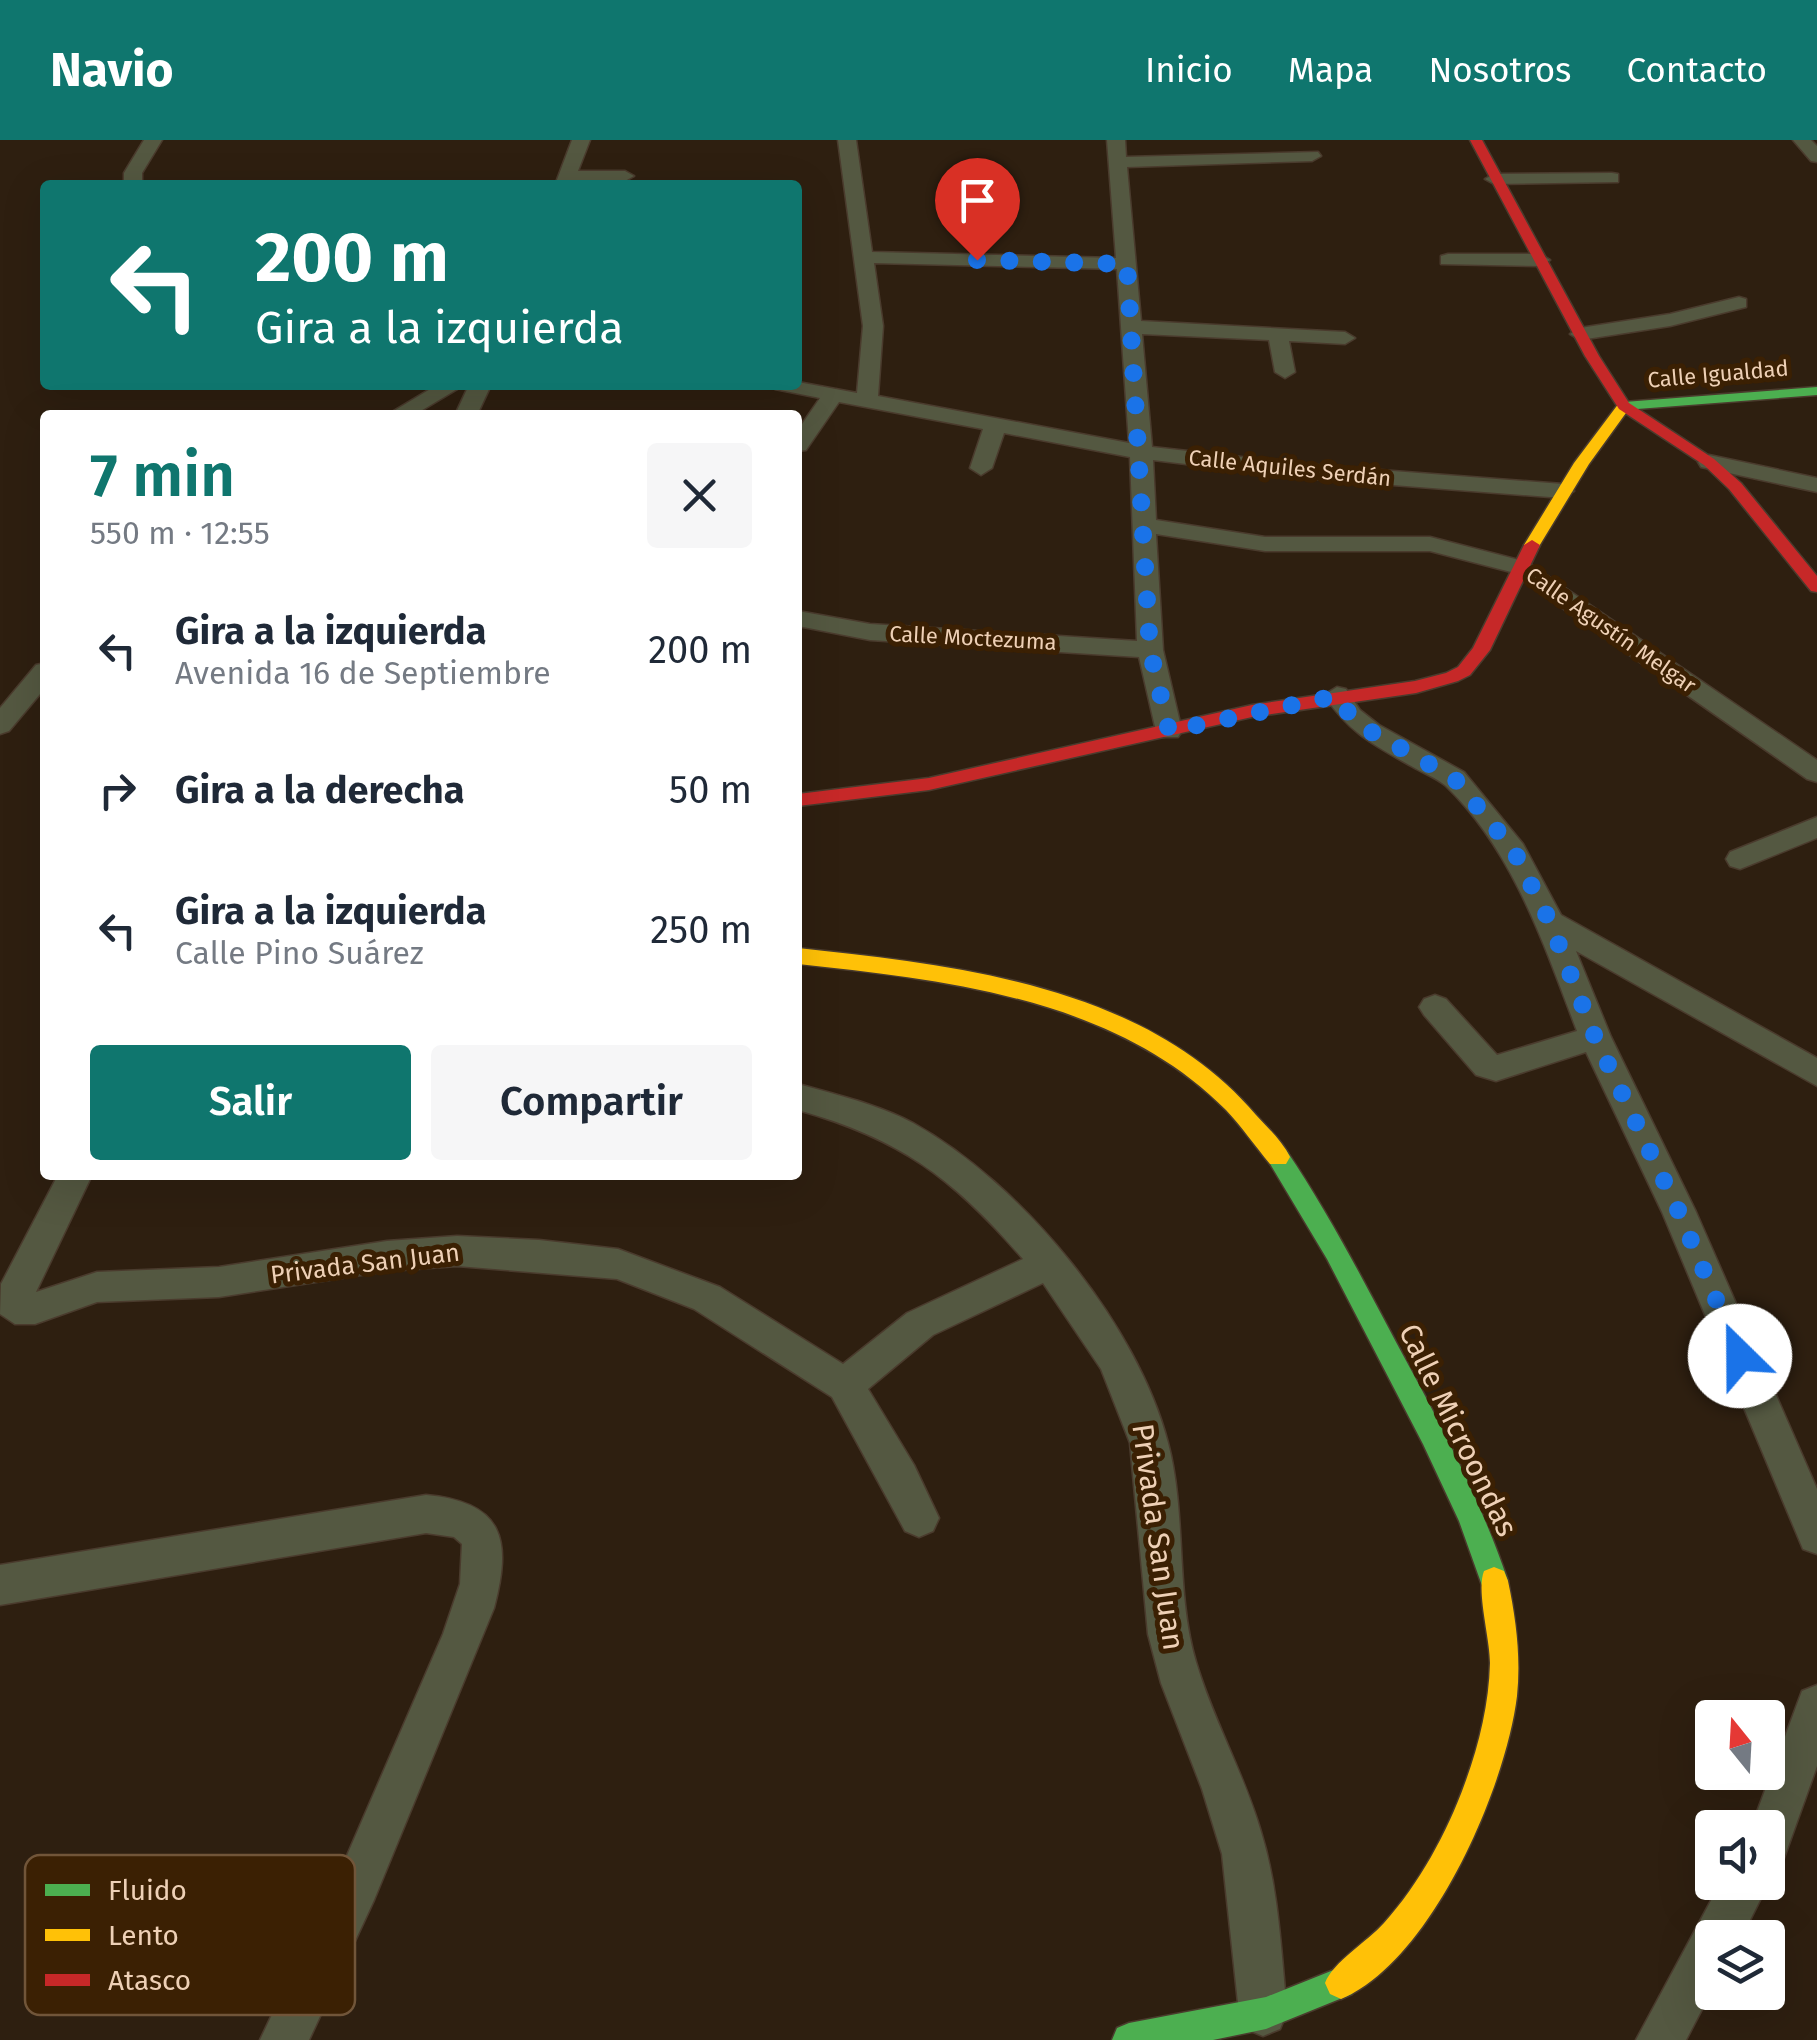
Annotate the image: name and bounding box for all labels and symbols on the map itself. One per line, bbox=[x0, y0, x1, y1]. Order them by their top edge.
pin bbox=[935, 158, 1020, 261]
street label: Calle Igualdad bbox=[1646, 354, 1790, 394]
street label: Calle Aquiles Serdán bbox=[1187, 444, 1393, 492]
street label: Calle Agustín Melgar bbox=[1521, 561, 1702, 699]
street label: Calle Moctezuma bbox=[889, 620, 1057, 656]
street label: Privada San Juan bbox=[269, 1238, 461, 1290]
position arrow bbox=[1688, 1304, 1792, 1408]
street label: Calle Microondas bbox=[1391, 1318, 1525, 1542]
street label: Privada San Juan bbox=[1124, 1421, 1192, 1653]
north arrow bbox=[1695, 1700, 1785, 1790]
legend bbox=[25, 1855, 355, 2015]
text: Fluido bbox=[108, 1874, 187, 1907]
text: Lento bbox=[108, 1919, 179, 1952]
text: Atasco bbox=[108, 1964, 191, 1997]

